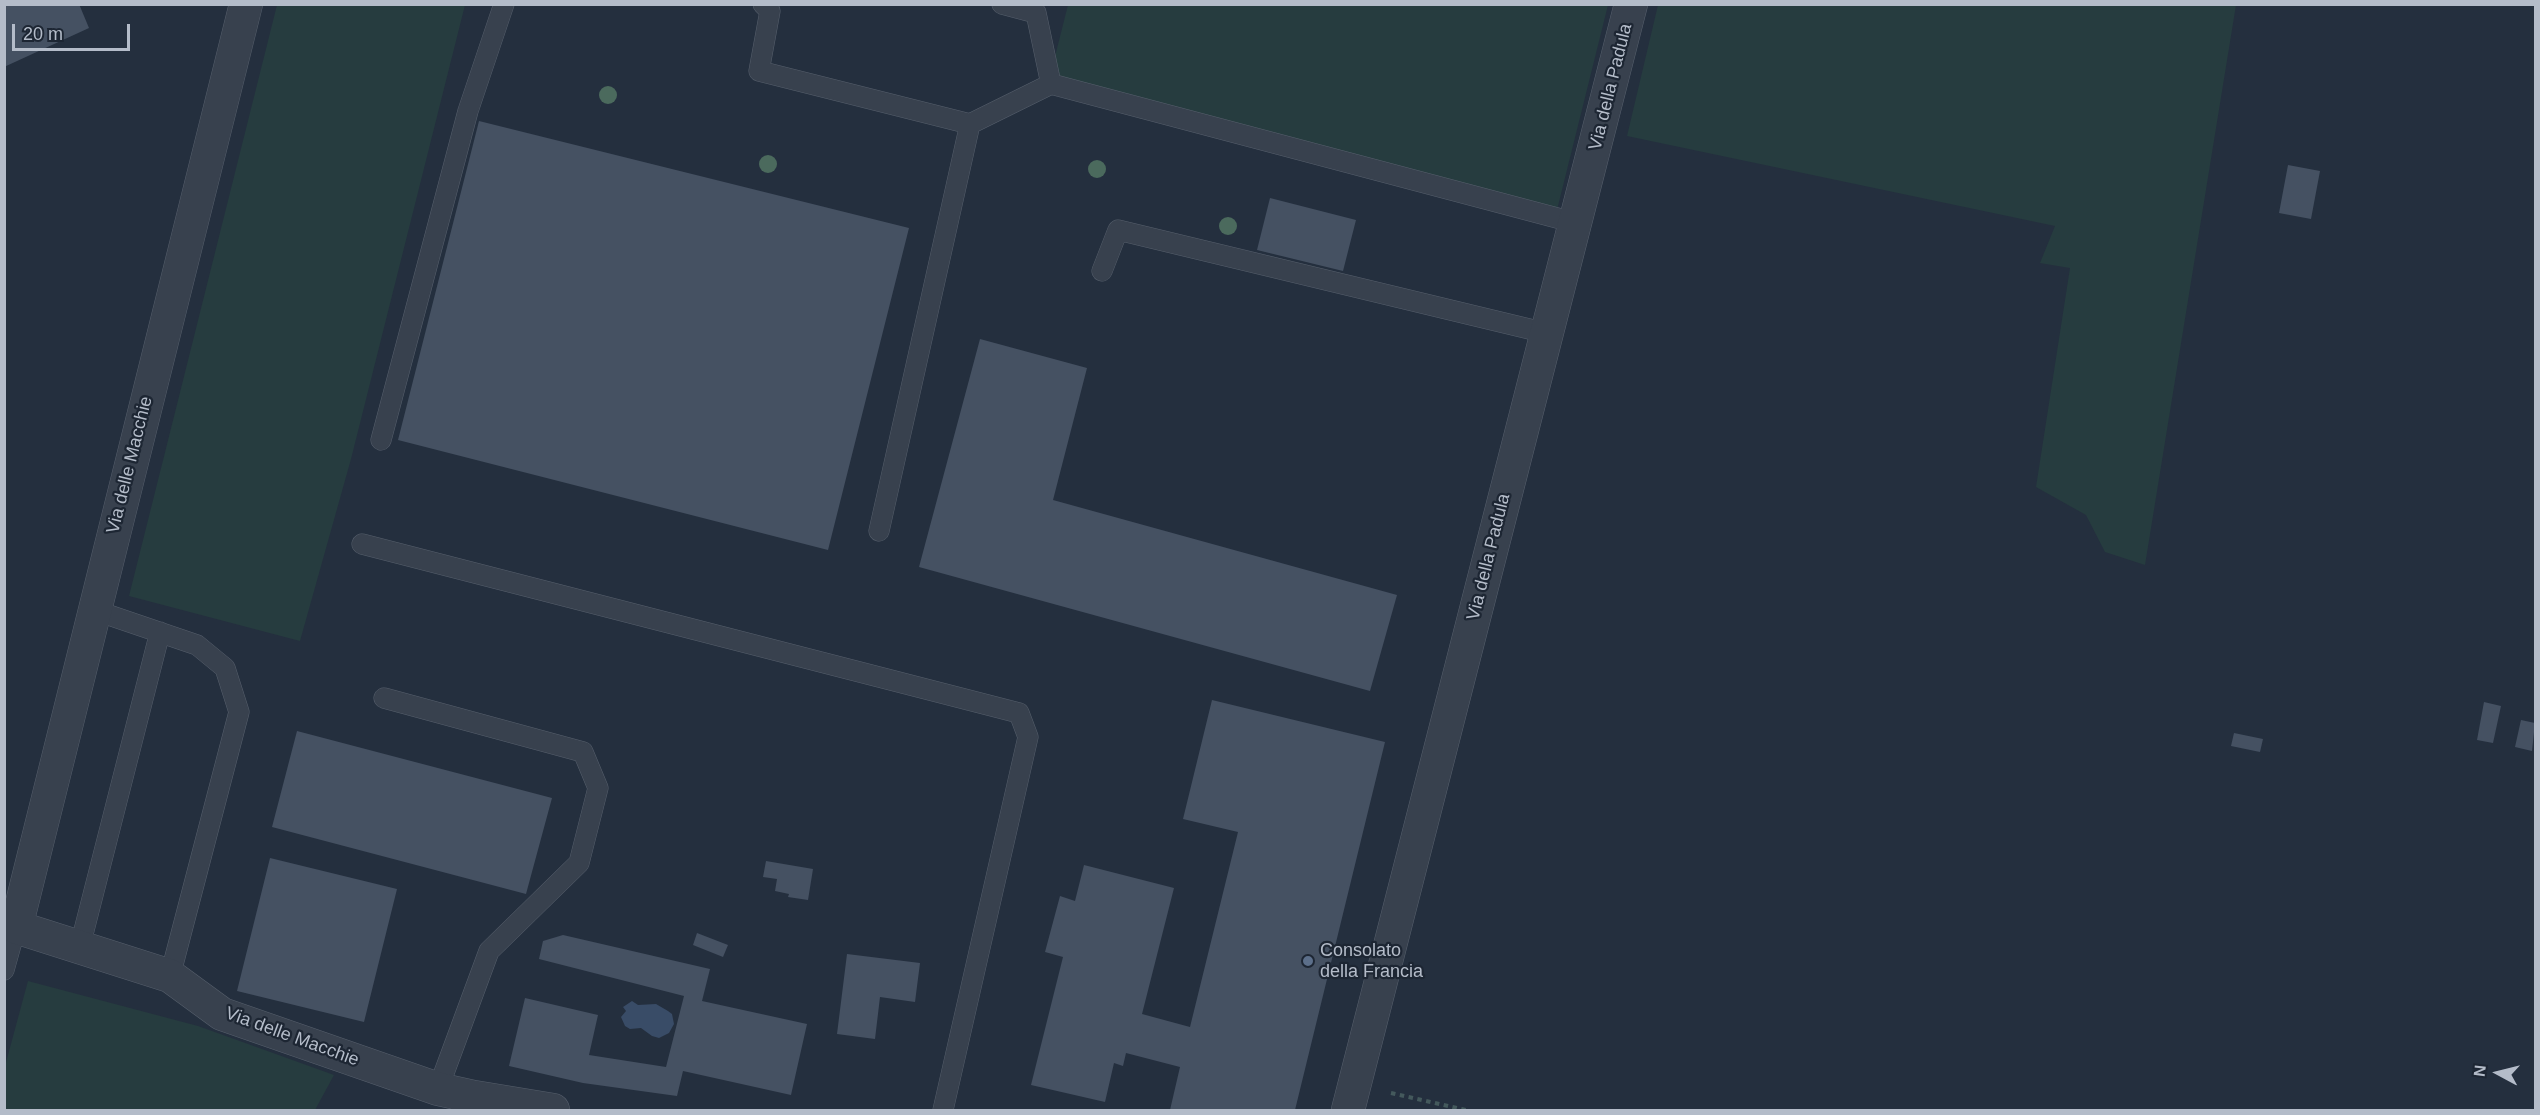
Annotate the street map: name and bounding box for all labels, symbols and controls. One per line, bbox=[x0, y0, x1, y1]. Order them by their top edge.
scale bar bbox=[15, 12, 134, 50]
street label: Via della Padula bbox=[1585, 21, 1637, 153]
text: 20 m bbox=[23, 24, 63, 44]
street label: Via delle Macchie bbox=[102, 394, 158, 536]
street label: Via della Padula bbox=[1463, 491, 1515, 623]
place label: Consolato della Francia bbox=[1320, 940, 1423, 982]
marker: Consolato della Francia bbox=[1301, 954, 1315, 968]
street label: Via delle Macchie bbox=[222, 1003, 362, 1071]
north arrow bbox=[2468, 1043, 2528, 1103]
text: N bbox=[2470, 1064, 2489, 1078]

